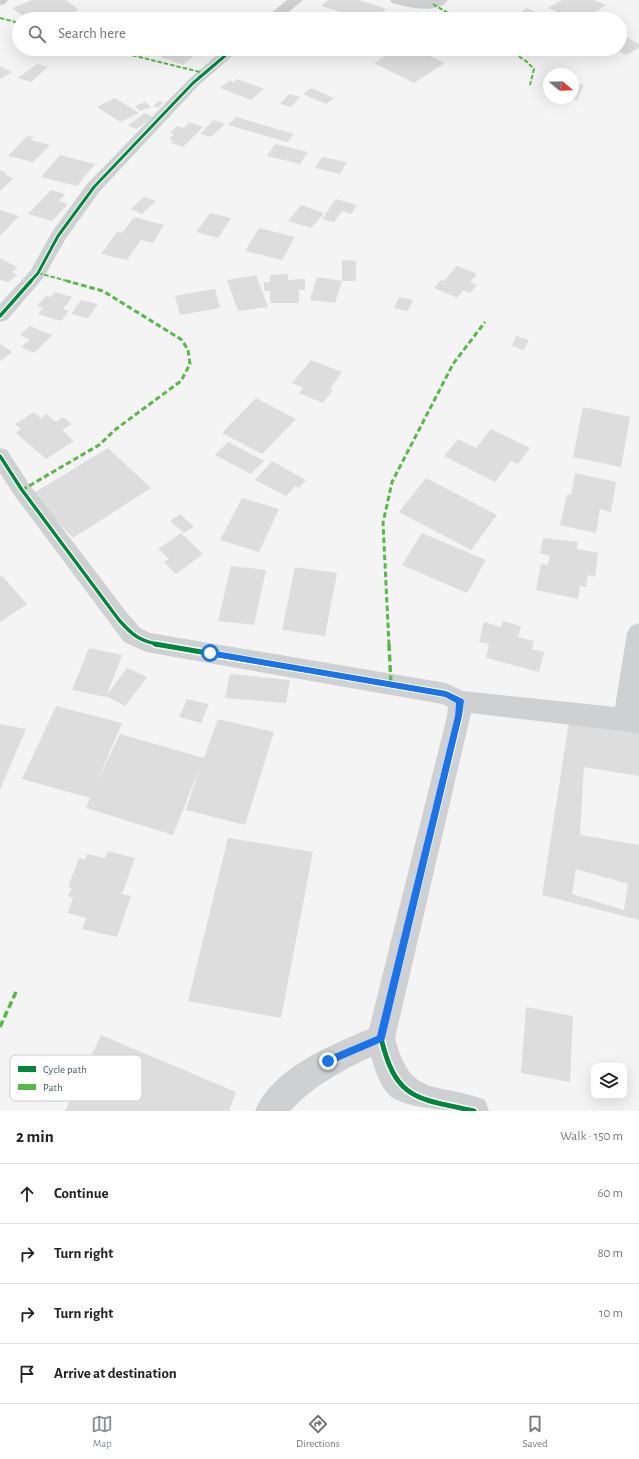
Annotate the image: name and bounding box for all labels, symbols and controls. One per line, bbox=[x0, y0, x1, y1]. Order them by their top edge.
search box bbox=[12, 12, 627, 56]
icon: search bbox=[26, 23, 48, 45]
text: Search here bbox=[58, 26, 126, 41]
north arrow bbox=[543, 68, 579, 104]
route start bbox=[201, 644, 219, 662]
route end bbox=[319, 1052, 337, 1070]
legend bbox=[10, 1055, 142, 1101]
map controls bbox=[591, 1063, 627, 1099]
button: layers bbox=[591, 1063, 627, 1099]
text: Cycle path bbox=[43, 1064, 87, 1075]
text: Path bbox=[43, 1082, 63, 1093]
text: 2 min bbox=[16, 1128, 54, 1145]
text: Walk · 150 m bbox=[560, 1130, 623, 1143]
icon: ahead bbox=[16, 1183, 38, 1205]
text: Continue bbox=[54, 1186, 109, 1201]
text: 60 m bbox=[597, 1187, 623, 1200]
icon: right bbox=[16, 1243, 38, 1265]
text: Turn right bbox=[54, 1246, 113, 1261]
text: 80 m bbox=[597, 1247, 623, 1260]
icon: right bbox=[16, 1303, 38, 1325]
text: Turn right bbox=[54, 1306, 113, 1321]
text: 10 m bbox=[599, 1307, 623, 1320]
icon: arrive bbox=[16, 1363, 38, 1385]
text: Arrive at destination bbox=[54, 1366, 177, 1381]
tab: Map bbox=[91, 1413, 113, 1450]
tab: Directions bbox=[296, 1413, 340, 1450]
tab: Saved bbox=[522, 1413, 548, 1450]

